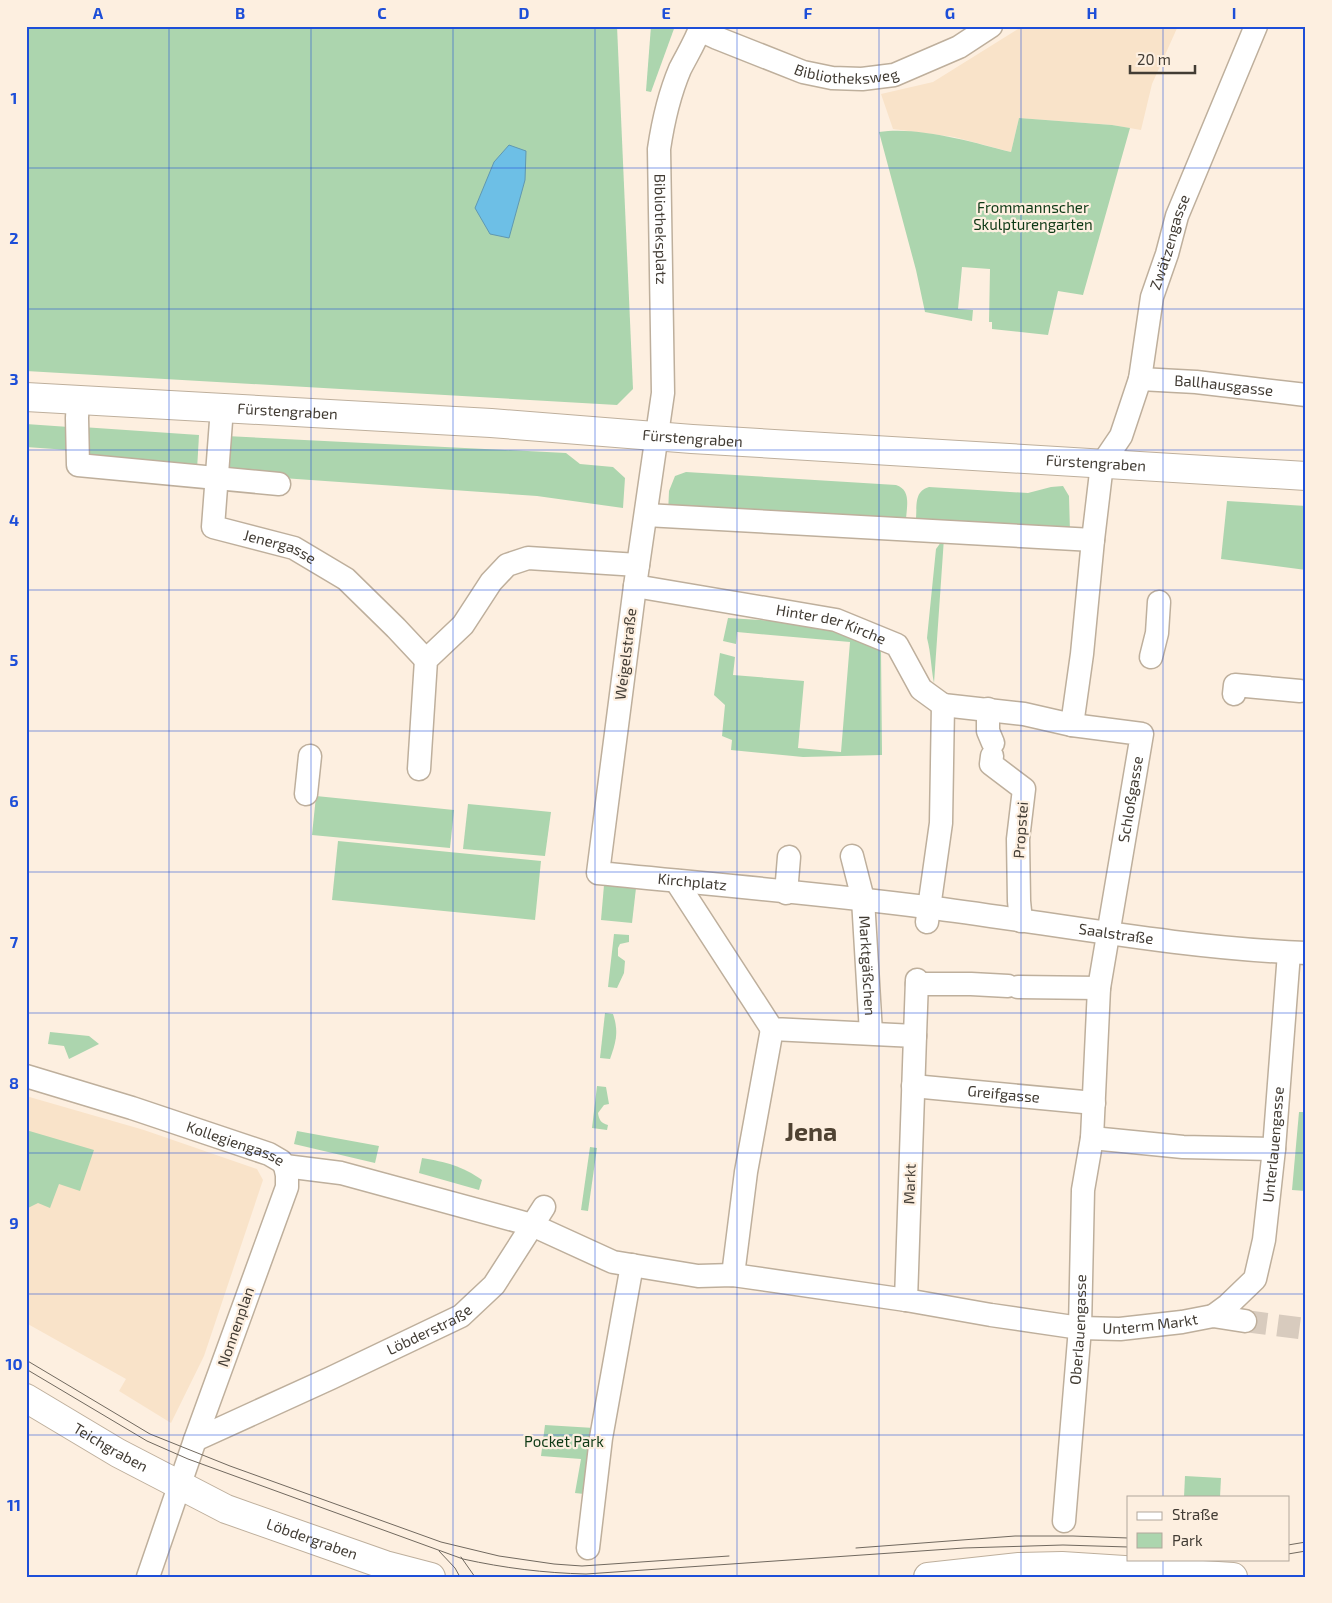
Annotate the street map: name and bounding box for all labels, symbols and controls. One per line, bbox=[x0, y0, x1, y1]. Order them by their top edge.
text: A bbox=[93, 3, 104, 22]
text: B bbox=[235, 3, 245, 22]
text: C bbox=[377, 3, 387, 22]
text: D bbox=[519, 3, 530, 22]
text: E bbox=[661, 3, 671, 22]
text: F bbox=[804, 3, 813, 22]
text: G bbox=[945, 3, 955, 22]
text: H bbox=[1086, 3, 1098, 22]
text: I bbox=[1232, 3, 1236, 22]
scale bar bbox=[1130, 42, 1194, 74]
text: 20 m bbox=[1137, 50, 1171, 68]
street label: Bibliotheksweg bbox=[792, 60, 902, 87]
text: 1 bbox=[11, 88, 17, 107]
street label: Bibliotheksplatz bbox=[651, 174, 671, 285]
street label: Zwätzengasse bbox=[1145, 192, 1193, 292]
park label: Frommannscher Skulpturengarten bbox=[973, 198, 1093, 233]
text: 2 bbox=[9, 228, 19, 247]
text: 3 bbox=[9, 369, 19, 388]
street label: Ballhausgasse bbox=[1174, 371, 1274, 399]
street label: Fürstengraben bbox=[237, 399, 338, 422]
street label: Fürstengraben bbox=[642, 425, 743, 450]
street label: Fürstengraben bbox=[1045, 450, 1147, 474]
text: 4 bbox=[9, 510, 19, 529]
street label: Jenergasse bbox=[242, 525, 320, 567]
street label: Hinter der Kirche bbox=[775, 600, 889, 647]
street label: Weigelstraße bbox=[610, 607, 640, 701]
text: 5 bbox=[10, 650, 19, 669]
street label: Schloßgasse bbox=[1114, 755, 1146, 844]
text: 6 bbox=[9, 791, 19, 810]
street label: Propstei bbox=[1009, 801, 1031, 859]
street label: Kirchplatz bbox=[657, 869, 728, 893]
street label: Marktgäßchen bbox=[856, 915, 880, 1016]
street label: Saalstraße bbox=[1078, 919, 1155, 947]
text: 7 bbox=[10, 932, 19, 951]
text: 8 bbox=[9, 1073, 19, 1092]
street label: Greifgasse bbox=[967, 1081, 1041, 1106]
street label: Unterlauengasse bbox=[1258, 1086, 1287, 1203]
district label: Jena bbox=[785, 1116, 837, 1146]
street label: Kollegiengasse bbox=[184, 1117, 288, 1169]
street label: Markt bbox=[899, 1163, 919, 1205]
text: 9 bbox=[9, 1213, 19, 1232]
street label: Oberlauengasse bbox=[1065, 1274, 1089, 1385]
street label: Nonnenplan bbox=[213, 1284, 257, 1369]
street label: Löbderstraße bbox=[383, 1300, 475, 1358]
street label: Unterm Markt bbox=[1102, 1309, 1199, 1337]
text: 10 bbox=[5, 1354, 23, 1373]
street label: Teichgraben bbox=[70, 1418, 151, 1475]
park label: Pocket Park bbox=[524, 1432, 604, 1450]
text: 11 bbox=[7, 1495, 21, 1514]
legend bbox=[1127, 1496, 1290, 1560]
text: Straße bbox=[1172, 1505, 1218, 1523]
street label: Löbdergraben bbox=[264, 1514, 360, 1563]
text: Park bbox=[1172, 1531, 1203, 1549]

